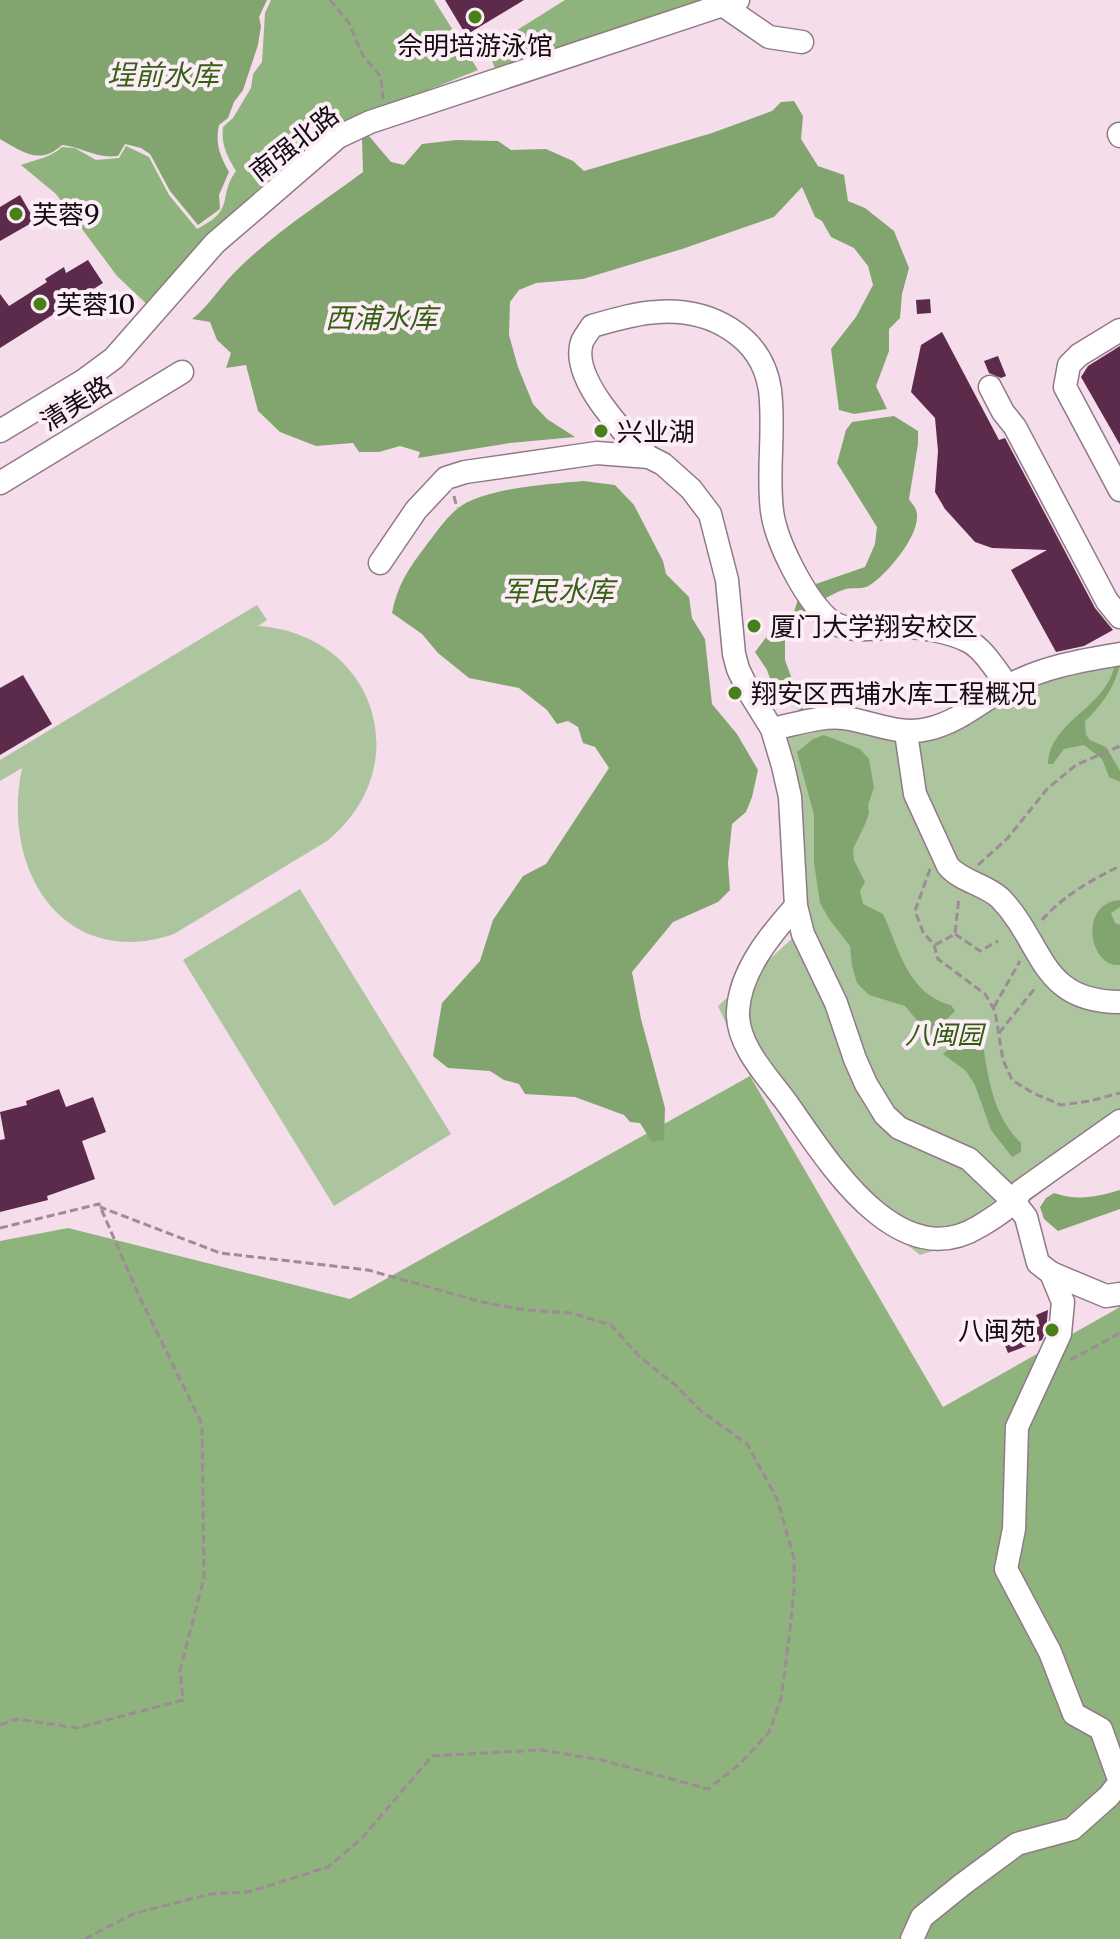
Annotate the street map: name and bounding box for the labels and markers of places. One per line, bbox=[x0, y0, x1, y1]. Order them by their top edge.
marker: 佘明培游泳馆 bbox=[466, 8, 484, 26]
place label: 佘明培游泳馆 bbox=[397, 29, 553, 62]
place label: 芙蓉9 bbox=[32, 198, 100, 231]
marker: 芙蓉9 bbox=[7, 205, 25, 223]
place label: 芙蓉10 bbox=[56, 288, 135, 321]
marker: 芙蓉10 bbox=[31, 295, 49, 313]
place label: 兴业湖 bbox=[617, 415, 695, 448]
marker: 兴业湖 bbox=[592, 422, 610, 440]
place label: 厦门大学翔安校区 bbox=[770, 610, 978, 643]
marker: 厦门大学翔安校区 bbox=[745, 617, 763, 635]
place label: 翔安区西埔水库工程概况 bbox=[751, 677, 1037, 710]
marker: 翔安区西埔水库工程概况 bbox=[726, 684, 744, 702]
place label: 八闽苑 bbox=[958, 1314, 1036, 1347]
marker: 八闽苑 bbox=[1043, 1321, 1061, 1339]

